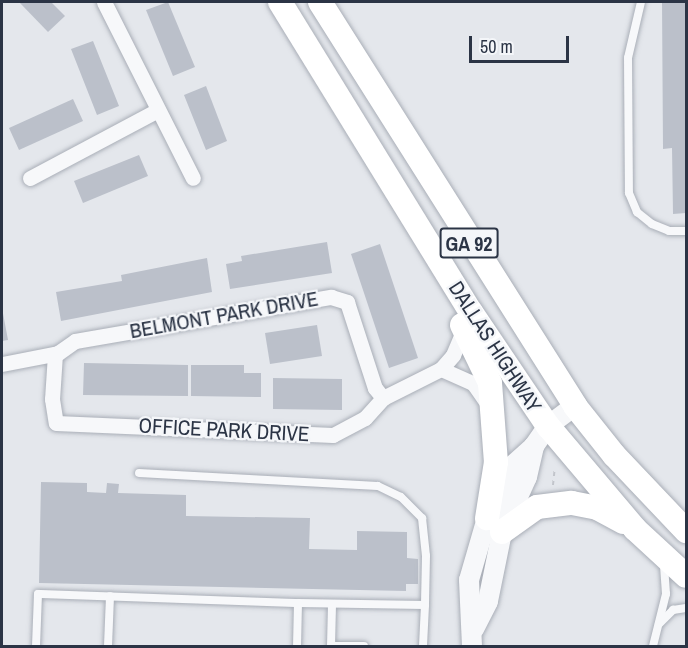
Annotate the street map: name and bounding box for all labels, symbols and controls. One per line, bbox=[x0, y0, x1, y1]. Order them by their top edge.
scale bar bbox=[472, 24, 572, 62]
text: 50 m bbox=[480, 34, 513, 59]
road number: GA 92 bbox=[439, 226, 499, 260]
street label: DALLAS HIGHWAY bbox=[443, 277, 547, 417]
street label: BELMONT PARK DRIVE bbox=[128, 286, 320, 344]
street label: OFFICE PARK DRIVE bbox=[138, 413, 310, 447]

